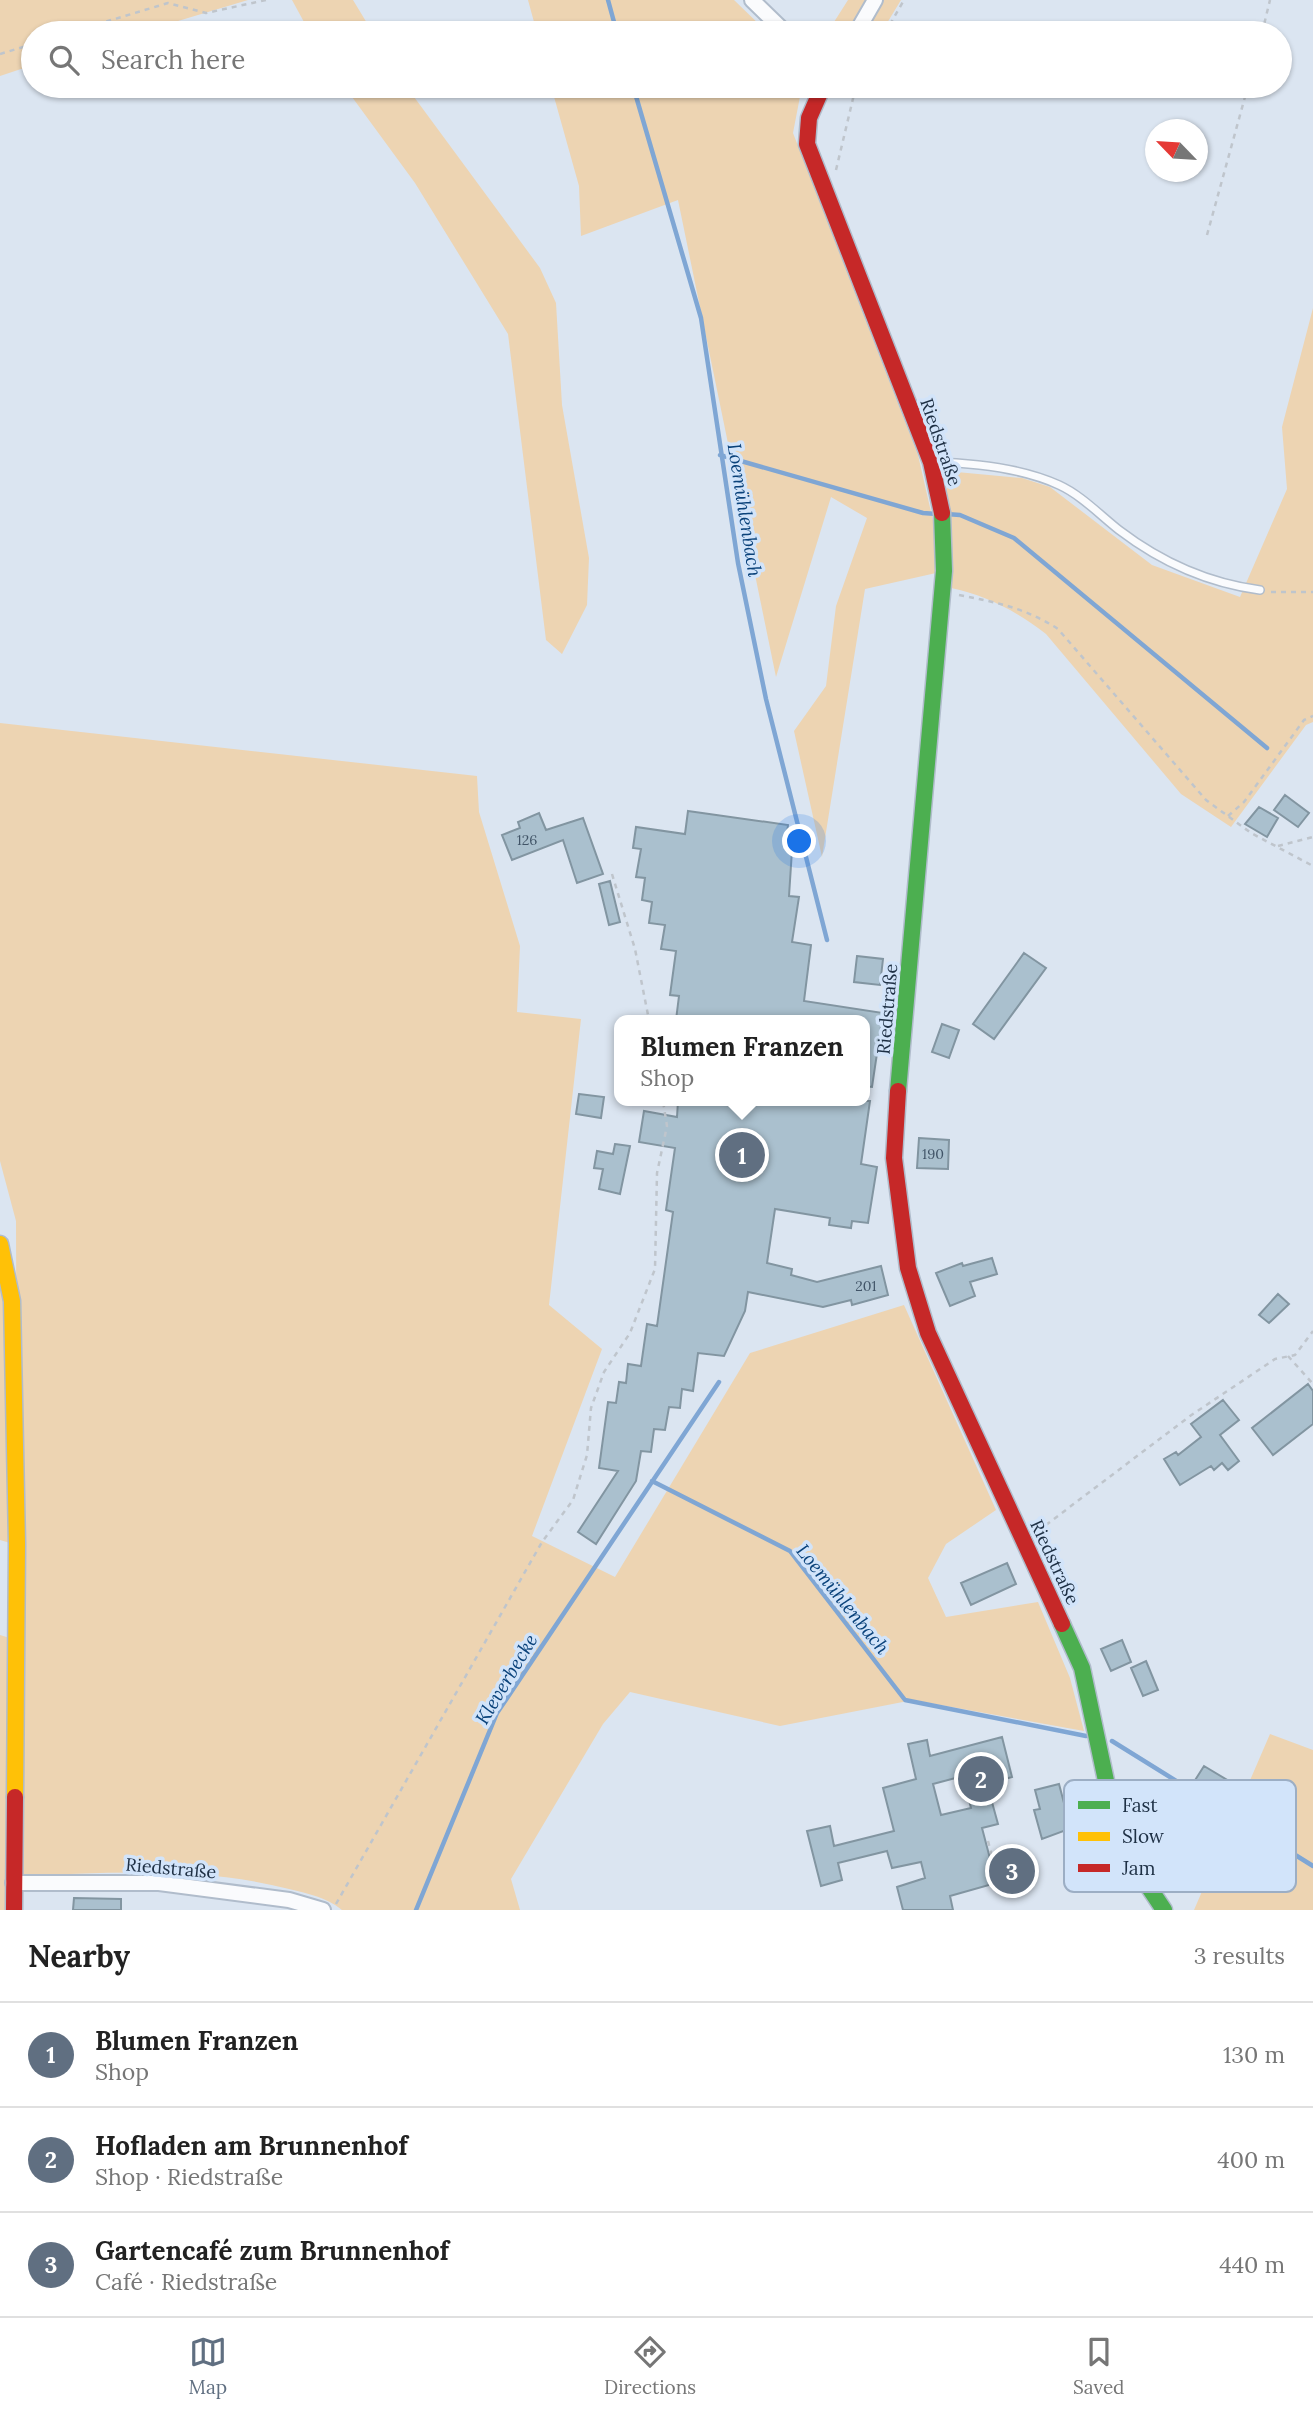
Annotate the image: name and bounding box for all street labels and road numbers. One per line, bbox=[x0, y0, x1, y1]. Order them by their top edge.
street label: Riedstraße bbox=[915, 395, 967, 489]
street label: Riedstraße bbox=[872, 962, 902, 1055]
street label: Riedstraße bbox=[1025, 1516, 1085, 1608]
street label: Riedstraße bbox=[125, 1853, 218, 1883]

